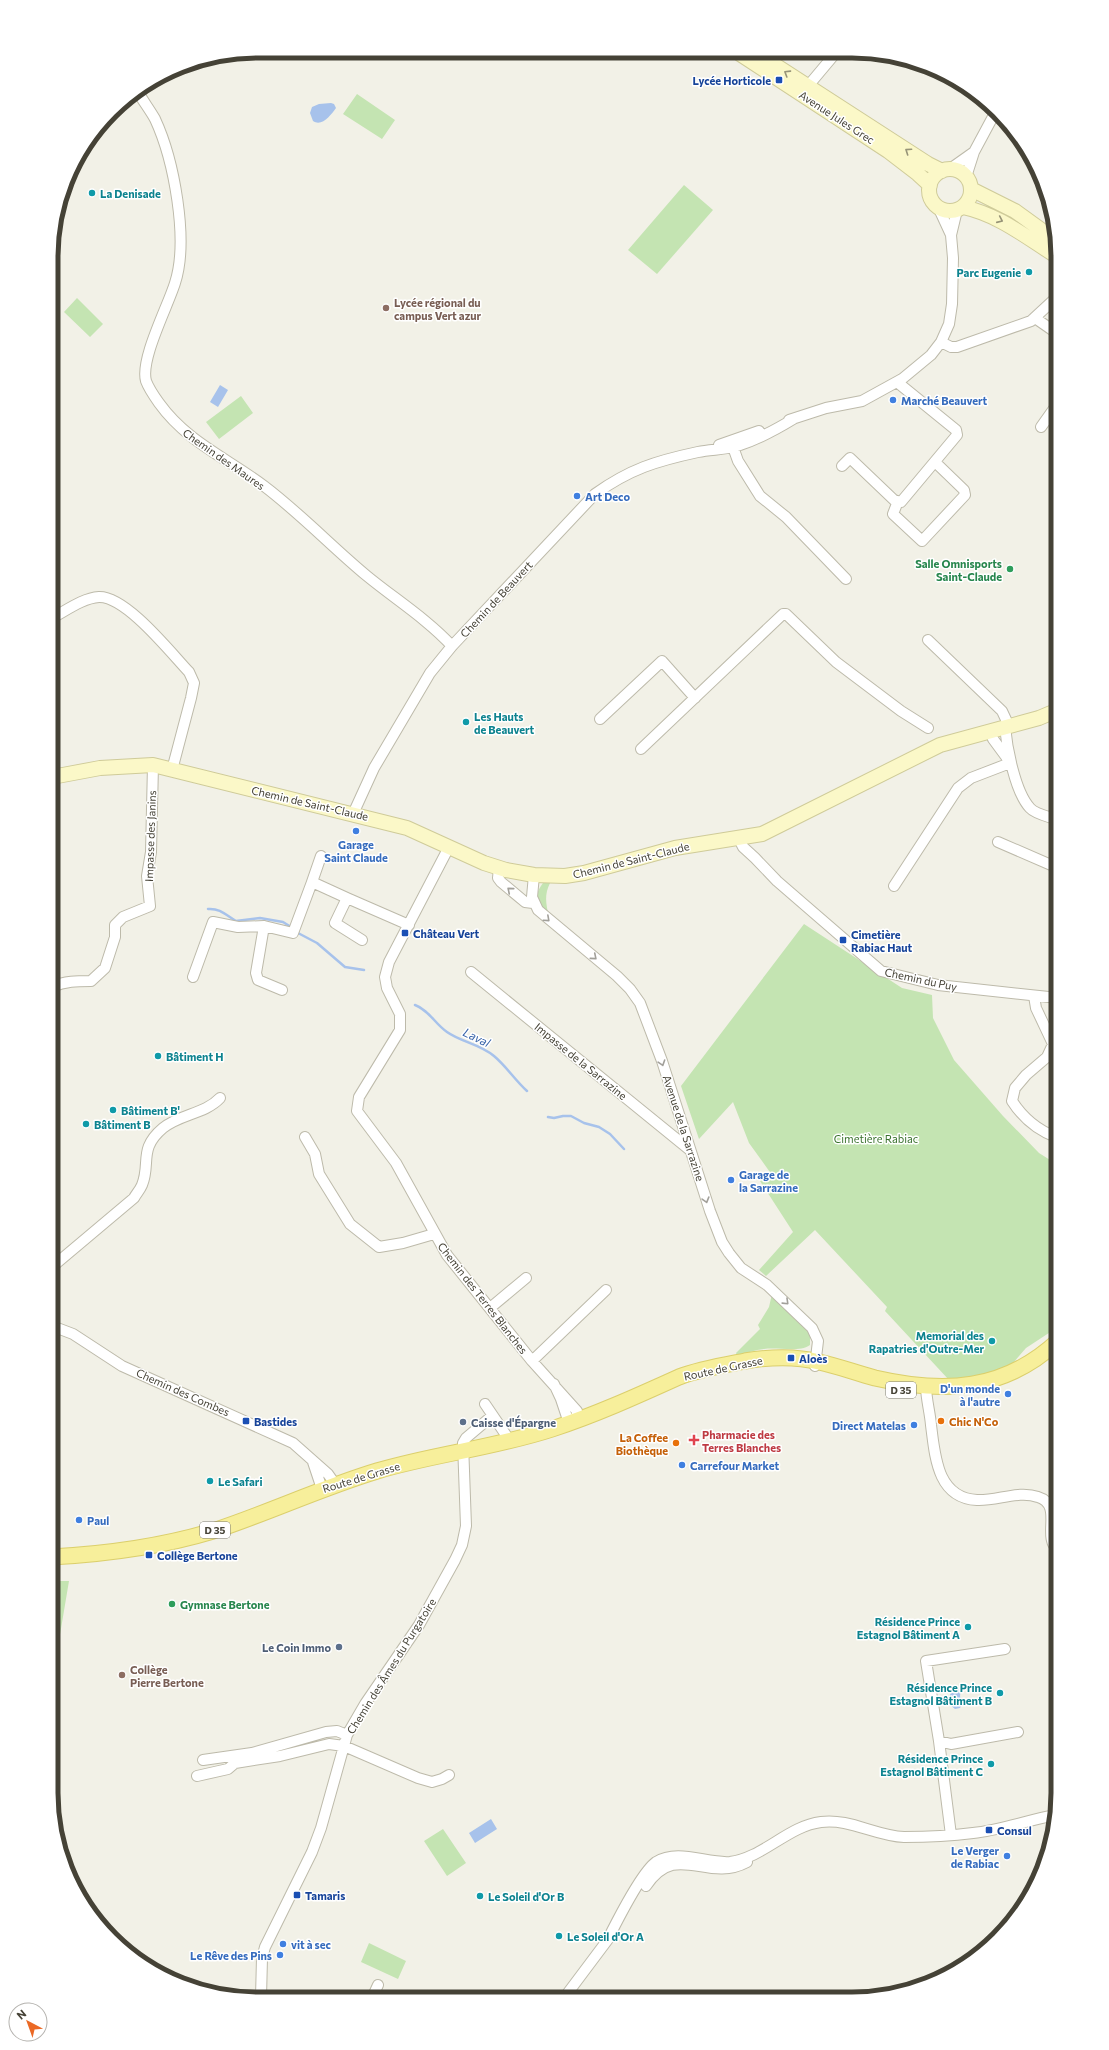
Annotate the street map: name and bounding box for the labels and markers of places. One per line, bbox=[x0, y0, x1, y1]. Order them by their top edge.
place label: Lycée Horticole bbox=[692, 74, 771, 87]
marker: Lycée Horticole bbox=[774, 75, 784, 85]
place label: La Denisade bbox=[100, 187, 161, 200]
marker: La Denisade bbox=[87, 188, 97, 198]
place label: Parc Eugenie bbox=[956, 266, 1021, 279]
marker: Parc Eugenie bbox=[1024, 267, 1034, 277]
place label: Lycée régional du campus Vert azur bbox=[394, 296, 482, 322]
marker: Lycée régional du campus Vert azur bbox=[381, 303, 391, 313]
place label: Marché Beauvert bbox=[901, 394, 987, 407]
marker: Marché Beauvert bbox=[888, 395, 898, 405]
place label: Art Deco bbox=[585, 490, 630, 503]
marker: Art Deco bbox=[572, 491, 582, 501]
place label: Salle Omnisports Saint-Claude bbox=[915, 557, 1002, 583]
marker: Salle Omnisports Saint-Claude bbox=[1005, 564, 1015, 574]
place label: Les Hauts de Beauvert bbox=[474, 710, 535, 736]
marker: Les Hauts de Beauvert bbox=[461, 717, 471, 727]
marker: Garage Saint Claude bbox=[351, 826, 361, 836]
place label: Garage Saint Claude bbox=[324, 838, 388, 864]
place label: Château Vert bbox=[413, 927, 480, 940]
marker: Château Vert bbox=[400, 928, 410, 938]
place label: Cimetière Rabiac Haut bbox=[851, 928, 912, 954]
marker: Cimetière Rabiac Haut bbox=[838, 935, 848, 945]
place label: Bâtiment H bbox=[166, 1050, 223, 1063]
marker: Bâtiment H bbox=[153, 1051, 163, 1061]
place label: Bâtiment B' bbox=[121, 1104, 180, 1117]
marker: Bâtiment B' bbox=[108, 1105, 118, 1115]
place label: Bâtiment B bbox=[94, 1118, 151, 1131]
marker: Bâtiment B bbox=[81, 1119, 91, 1129]
place label: Garage de la Sarrazine bbox=[739, 1168, 798, 1194]
marker: Garage de la Sarrazine bbox=[726, 1175, 736, 1185]
place label: Memorial des Rapatries d'Outre-Mer bbox=[869, 1329, 984, 1355]
marker: Memorial des Rapatries d'Outre-Mer bbox=[987, 1336, 997, 1346]
place label: Aloès bbox=[799, 1352, 827, 1365]
marker: Aloès bbox=[786, 1353, 796, 1363]
place label: D'un monde à l'autre bbox=[940, 1382, 1000, 1408]
marker: D'un monde à l'autre bbox=[1003, 1389, 1013, 1399]
place label: Bastides bbox=[254, 1415, 297, 1428]
place label: Caisse d'Épargne bbox=[471, 1415, 556, 1429]
place label: Chic N'Co bbox=[949, 1415, 999, 1428]
marker: Bastides bbox=[241, 1416, 251, 1426]
marker: Chic N'Co bbox=[936, 1416, 946, 1426]
marker: Caisse d'Épargne bbox=[458, 1417, 468, 1427]
place label: Direct Matelas bbox=[832, 1419, 906, 1432]
marker: Direct Matelas bbox=[909, 1420, 919, 1430]
place label: Pharmacie des Terres Blanches bbox=[702, 1428, 781, 1454]
place label: La Coffee Biothèque bbox=[616, 1431, 668, 1457]
marker: Pharmacie des Terres Blanches bbox=[689, 1435, 699, 1445]
marker: La Coffee Biothèque bbox=[671, 1438, 681, 1448]
place label: Carrefour Market bbox=[690, 1459, 779, 1472]
marker: Carrefour Market bbox=[677, 1460, 687, 1470]
place label: Le Safari bbox=[218, 1475, 262, 1488]
marker: Le Safari bbox=[205, 1476, 215, 1486]
place label: Paul bbox=[87, 1514, 109, 1527]
marker: Paul bbox=[74, 1515, 84, 1525]
place label: Collège Bertone bbox=[157, 1549, 238, 1562]
marker: Collège Bertone bbox=[144, 1550, 154, 1560]
place label: Gymnase Bertone bbox=[180, 1598, 270, 1611]
marker: Gymnase Bertone bbox=[167, 1599, 177, 1609]
place label: Résidence Prince Estagnol Bâtiment A bbox=[857, 1615, 960, 1641]
marker: Résidence Prince Estagnol Bâtiment A bbox=[963, 1622, 973, 1632]
place label: Le Coin Immo bbox=[262, 1641, 331, 1654]
marker: Le Coin Immo bbox=[334, 1642, 344, 1652]
place label: Collège Pierre Bertone bbox=[130, 1663, 204, 1689]
marker: Collège Pierre Bertone bbox=[117, 1670, 127, 1680]
place label: Résidence Prince Estagnol Bâtiment B bbox=[889, 1681, 992, 1707]
marker: Résidence Prince Estagnol Bâtiment B bbox=[995, 1688, 1005, 1698]
place label: Résidence Prince Estagnol Bâtiment C bbox=[880, 1752, 983, 1778]
marker: Résidence Prince Estagnol Bâtiment C bbox=[986, 1759, 996, 1769]
place label: Consul bbox=[997, 1824, 1032, 1837]
marker: Consul bbox=[984, 1825, 994, 1835]
place label: Le Verger de Rabiac bbox=[951, 1844, 999, 1870]
marker: Le Verger de Rabiac bbox=[1002, 1851, 1012, 1861]
place label: Tamaris bbox=[305, 1889, 345, 1902]
marker: Tamaris bbox=[292, 1890, 302, 1900]
place label: Le Soleil d'Or B bbox=[488, 1890, 564, 1903]
marker: Le Soleil d'Or B bbox=[475, 1891, 485, 1901]
place label: Le Soleil d'Or A bbox=[567, 1930, 644, 1943]
marker: Le Soleil d'Or A bbox=[554, 1931, 564, 1941]
place label: vit à sec bbox=[291, 1938, 331, 1951]
marker: vit à sec bbox=[278, 1939, 288, 1949]
place label: Le Rêve des Pins bbox=[190, 1949, 272, 1962]
marker: Le Rêve des Pins bbox=[275, 1950, 285, 1960]

